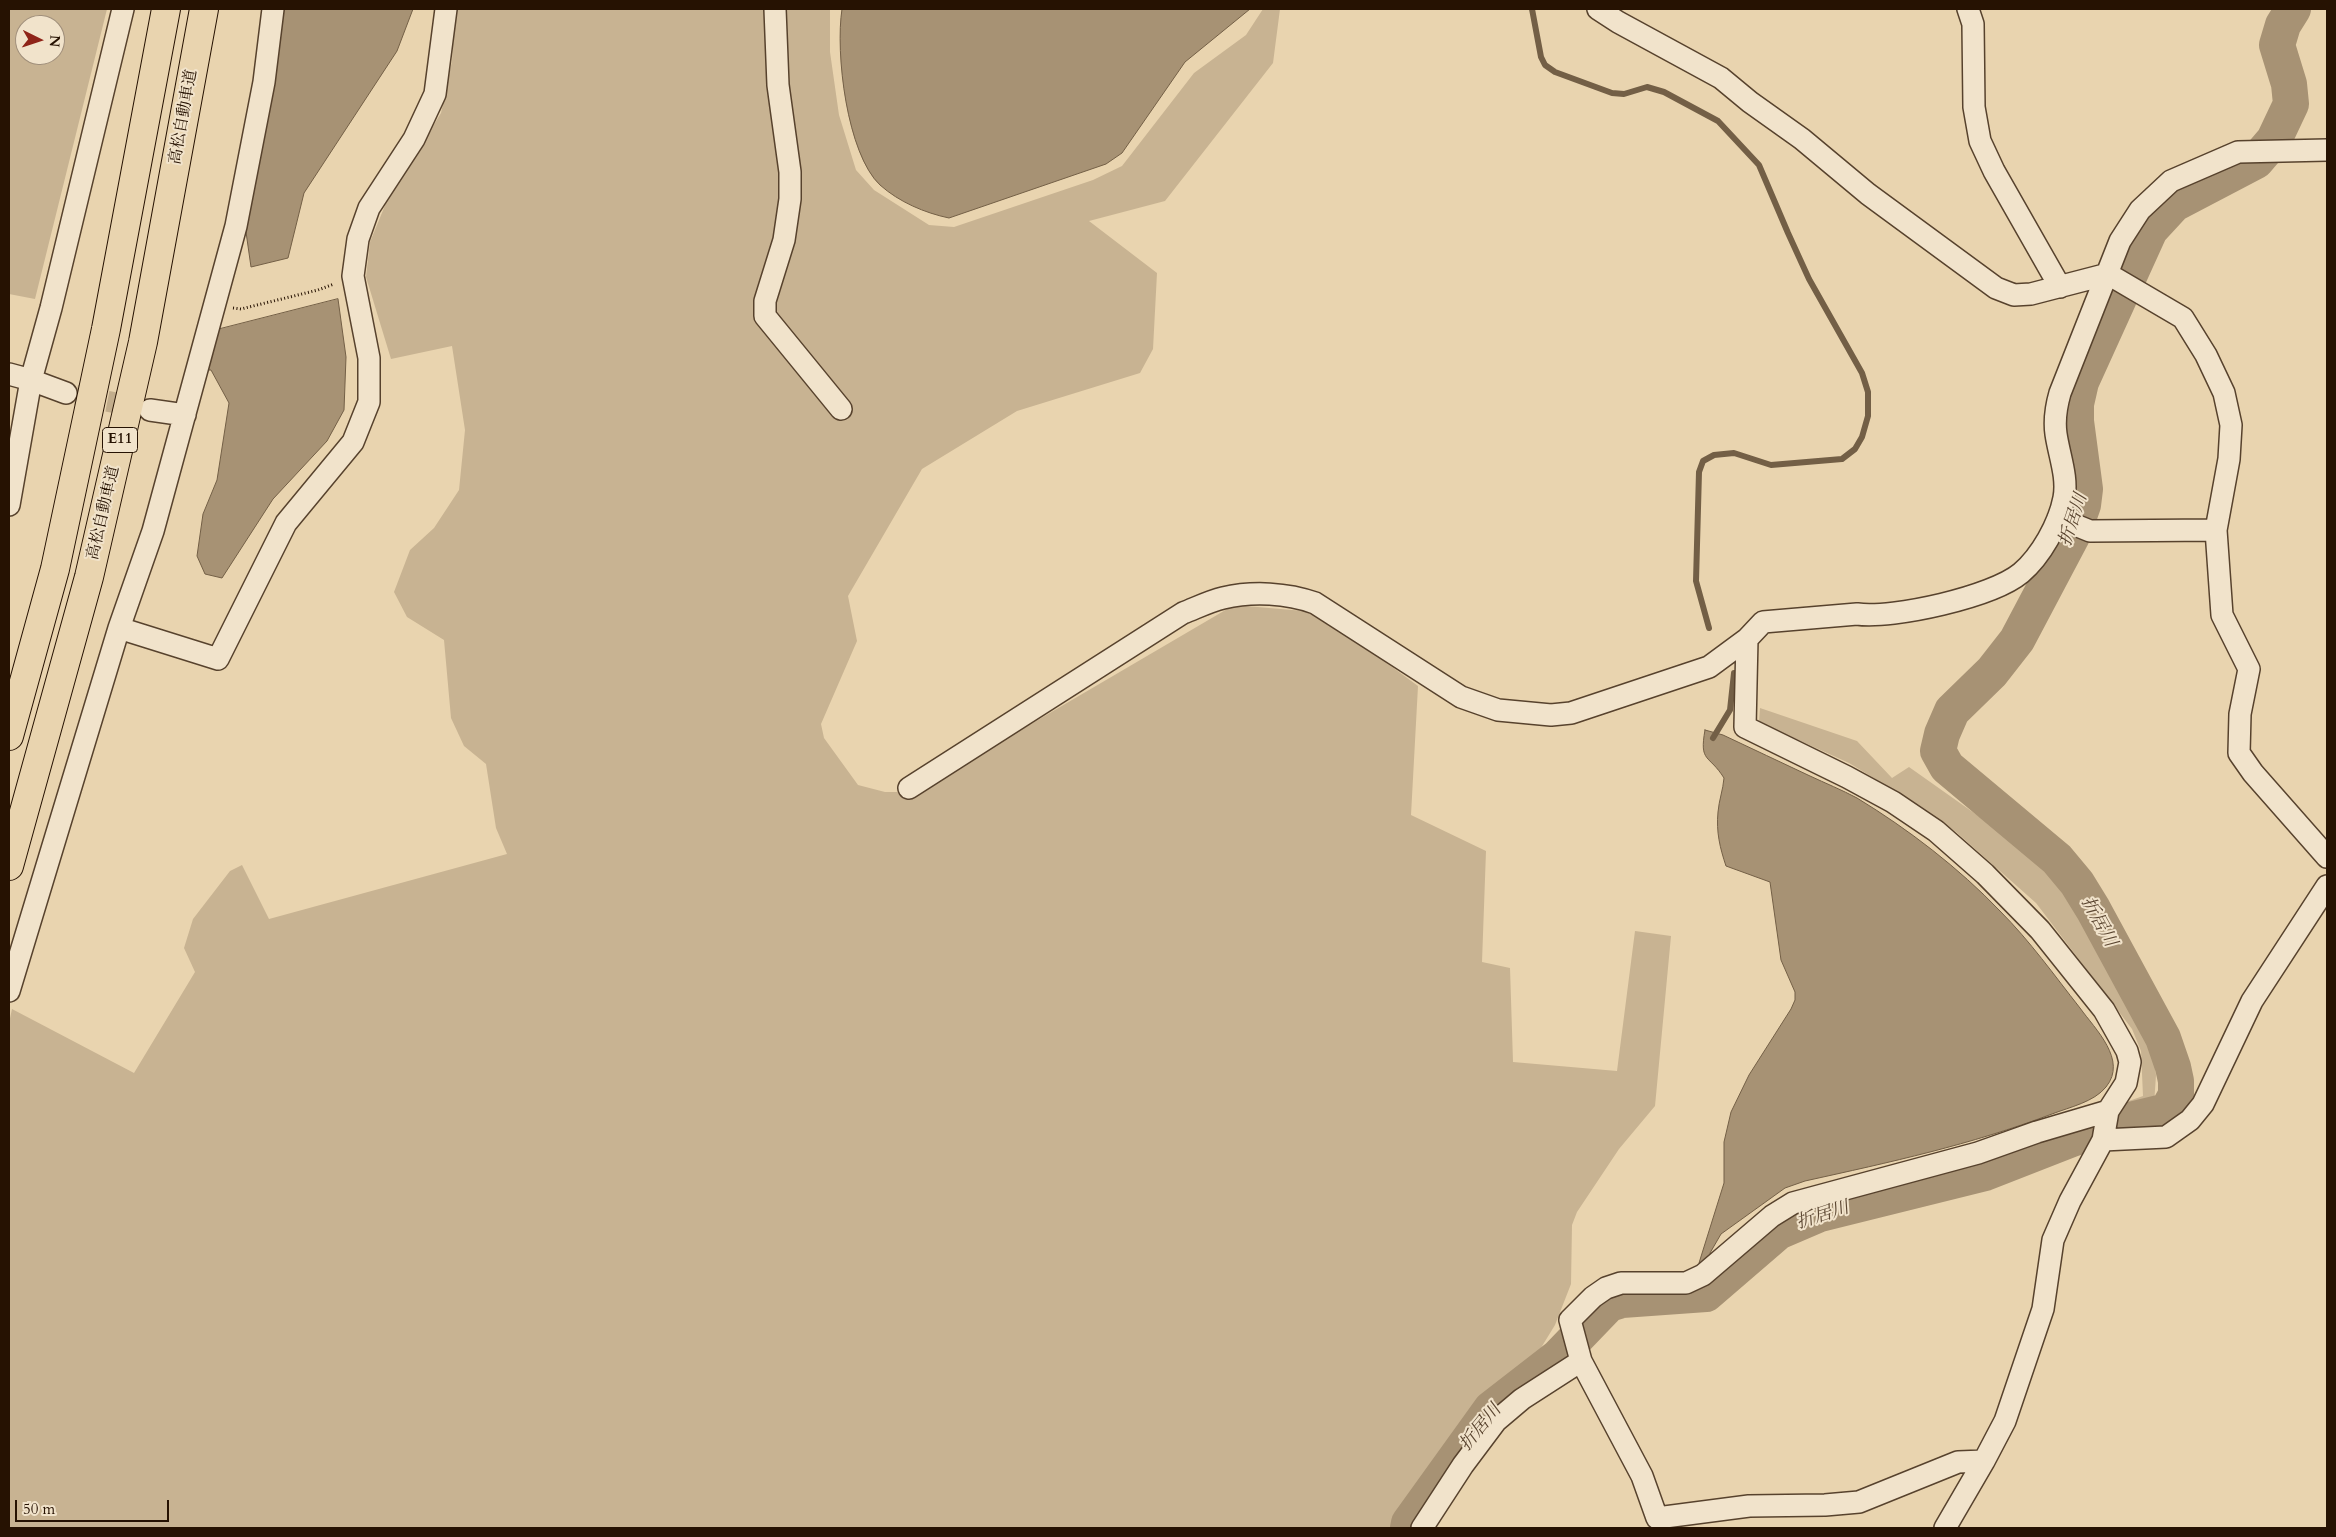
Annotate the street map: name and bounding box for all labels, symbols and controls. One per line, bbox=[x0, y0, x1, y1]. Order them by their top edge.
north arrow bbox=[15, 15, 65, 65]
text: N bbox=[45, 34, 64, 48]
street label: 高松自動車道 bbox=[166, 68, 202, 166]
road number: E11 bbox=[102, 428, 138, 452]
street label: 高松自動車道 bbox=[84, 464, 124, 562]
water label: 折居川 bbox=[2055, 491, 2093, 549]
water label: 折居川 bbox=[2075, 893, 2121, 951]
water label: 折居川 bbox=[1794, 1197, 1852, 1235]
water label: 折居川 bbox=[1456, 1400, 1506, 1456]
scale bar bbox=[18, 1490, 171, 1522]
text: 50 m bbox=[23, 1499, 55, 1519]

